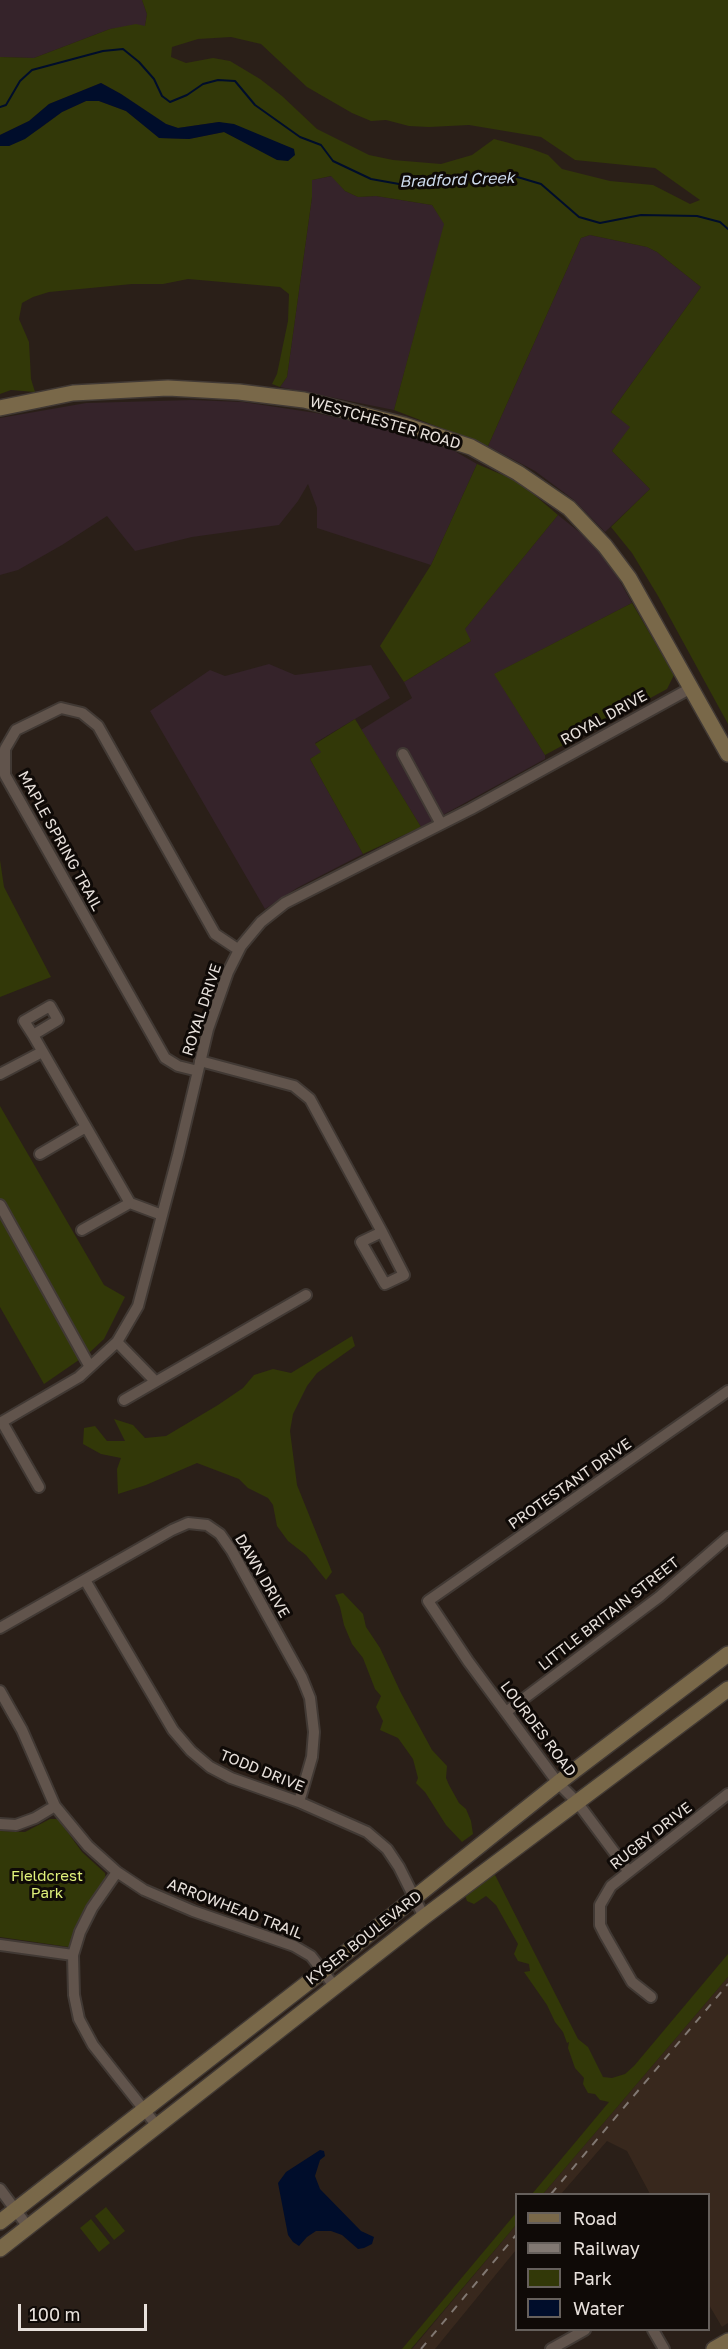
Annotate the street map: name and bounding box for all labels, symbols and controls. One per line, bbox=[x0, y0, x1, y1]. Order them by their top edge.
water label: Bradford Creek bbox=[399, 168, 515, 192]
street label: WESTCHESTER ROAD bbox=[307, 393, 463, 453]
street label: ROYAL DRIVE bbox=[558, 687, 650, 749]
street label: MAPLE SPRING TRAIL bbox=[14, 768, 106, 914]
street label: ROYAL DRIVE bbox=[179, 962, 225, 1058]
street label: PROTESTANT DRIVE bbox=[505, 1435, 635, 1533]
street label: DAWN DRIVE bbox=[231, 1531, 293, 1621]
street label: LITTLE BRITAIN STREET bbox=[535, 1553, 683, 1675]
street label: LOURDES ROAD bbox=[496, 1678, 580, 1780]
street label: TODD DRIVE bbox=[217, 1746, 307, 1796]
street label: RUGBY DRIVE bbox=[606, 1798, 696, 1874]
park label: Fieldcrest Park bbox=[11, 1867, 83, 1902]
street label: ARROWHEAD TRAIL bbox=[165, 1875, 305, 1943]
street label: KYSER BOULEVARD bbox=[303, 1887, 425, 1989]
legend bbox=[515, 2193, 710, 2331]
text: Road bbox=[573, 2207, 617, 2229]
text: Railway bbox=[573, 2237, 640, 2259]
text: Park bbox=[573, 2267, 612, 2289]
scale bar bbox=[21, 2292, 150, 2330]
text: Water bbox=[573, 2297, 624, 2319]
text: 100 m bbox=[29, 2303, 80, 2325]

